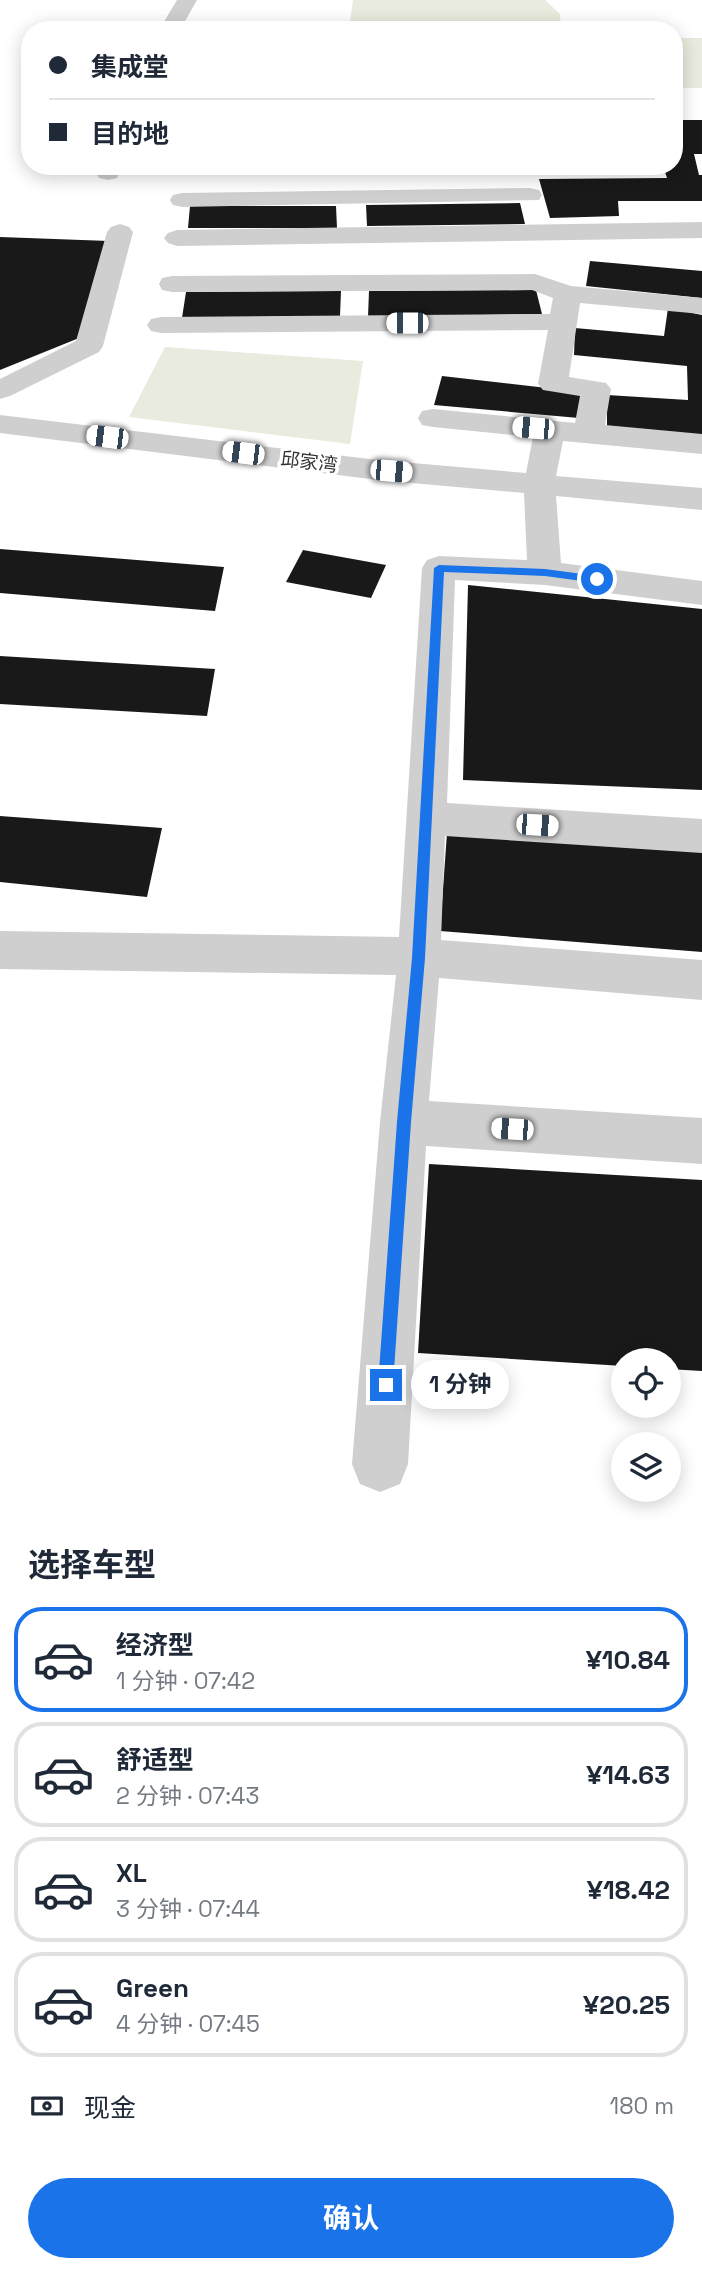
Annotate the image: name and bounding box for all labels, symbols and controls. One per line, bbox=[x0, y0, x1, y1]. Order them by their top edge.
text: 集成堂 bbox=[91, 50, 169, 84]
text: 目的地 bbox=[91, 117, 169, 151]
car bbox=[387, 313, 429, 334]
car bbox=[512, 416, 555, 440]
car bbox=[85, 424, 130, 450]
car bbox=[221, 440, 266, 466]
street label: 邱家湾 bbox=[279, 446, 339, 478]
car bbox=[370, 459, 413, 483]
route start bbox=[581, 563, 613, 595]
car bbox=[516, 813, 559, 837]
car bbox=[491, 1117, 534, 1141]
map controls bbox=[611, 1348, 681, 1502]
button: locate bbox=[611, 1348, 681, 1418]
callout: 1 分钟 bbox=[410, 1360, 508, 1410]
route end bbox=[370, 1369, 402, 1401]
text: 1 分钟 bbox=[429, 1369, 491, 1399]
button: layers bbox=[611, 1432, 681, 1502]
text: 选择车型 bbox=[28, 1545, 156, 1585]
icon: car bbox=[32, 1628, 95, 1691]
text: 经济型 bbox=[116, 1628, 194, 1662]
text: ¥10.84 bbox=[586, 1643, 670, 1677]
text: 1 分钟 · 07:42 bbox=[116, 1666, 255, 1696]
icon: car bbox=[32, 1743, 95, 1806]
text: 舒适型 bbox=[116, 1743, 194, 1777]
text: ¥14.63 bbox=[586, 1758, 670, 1792]
text: 2 分钟 · 07:43 bbox=[116, 1781, 259, 1811]
text: XL bbox=[116, 1856, 147, 1890]
icon: car bbox=[32, 1858, 95, 1921]
text: ¥18.42 bbox=[587, 1873, 670, 1907]
text: 3 分钟 · 07:44 bbox=[116, 1894, 260, 1924]
text: Green bbox=[116, 1971, 189, 2005]
icon: car bbox=[32, 1973, 95, 2036]
text: ¥20.25 bbox=[583, 1988, 670, 2022]
text: 4 分钟 · 07:45 bbox=[116, 2009, 260, 2039]
icon: cash bbox=[28, 2087, 66, 2125]
text: 现金 bbox=[84, 2091, 136, 2125]
text: 180 m bbox=[610, 2091, 674, 2121]
button: 确认 bbox=[28, 2178, 674, 2258]

